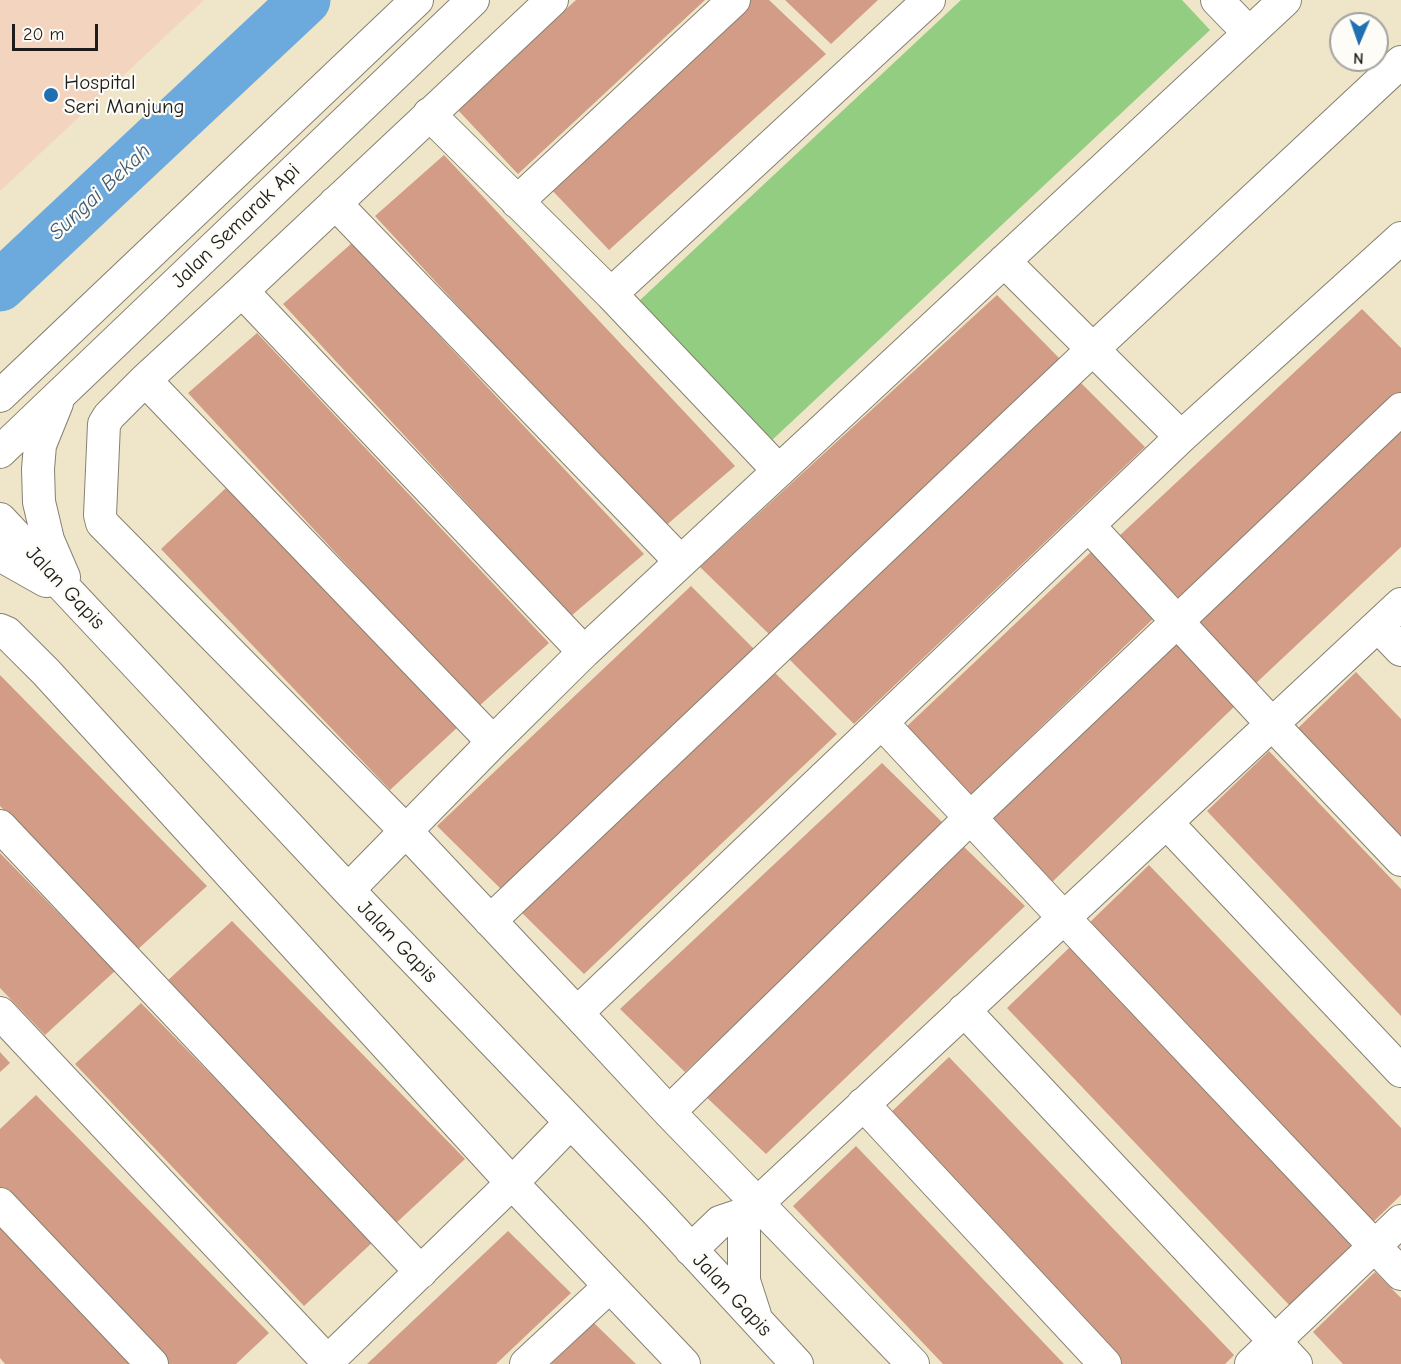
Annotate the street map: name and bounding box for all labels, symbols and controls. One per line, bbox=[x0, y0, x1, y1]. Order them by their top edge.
scale bar bbox=[15, 12, 100, 50]
north arrow bbox=[1329, 12, 1389, 72]
text: 20 m bbox=[23, 24, 64, 45]
text: N bbox=[1353, 49, 1364, 67]
place label: Hospital Seri Manjung bbox=[64, 70, 185, 120]
marker: Hospital Seri Manjung bbox=[42, 86, 60, 104]
water label: Sungai Bekah bbox=[44, 138, 156, 246]
street label: Jalan Semarak Api bbox=[167, 158, 305, 294]
street label: Jalan Gapis bbox=[20, 541, 110, 635]
street label: Jalan Gapis bbox=[351, 895, 443, 989]
street label: Jalan Gapis bbox=[687, 1248, 777, 1342]

